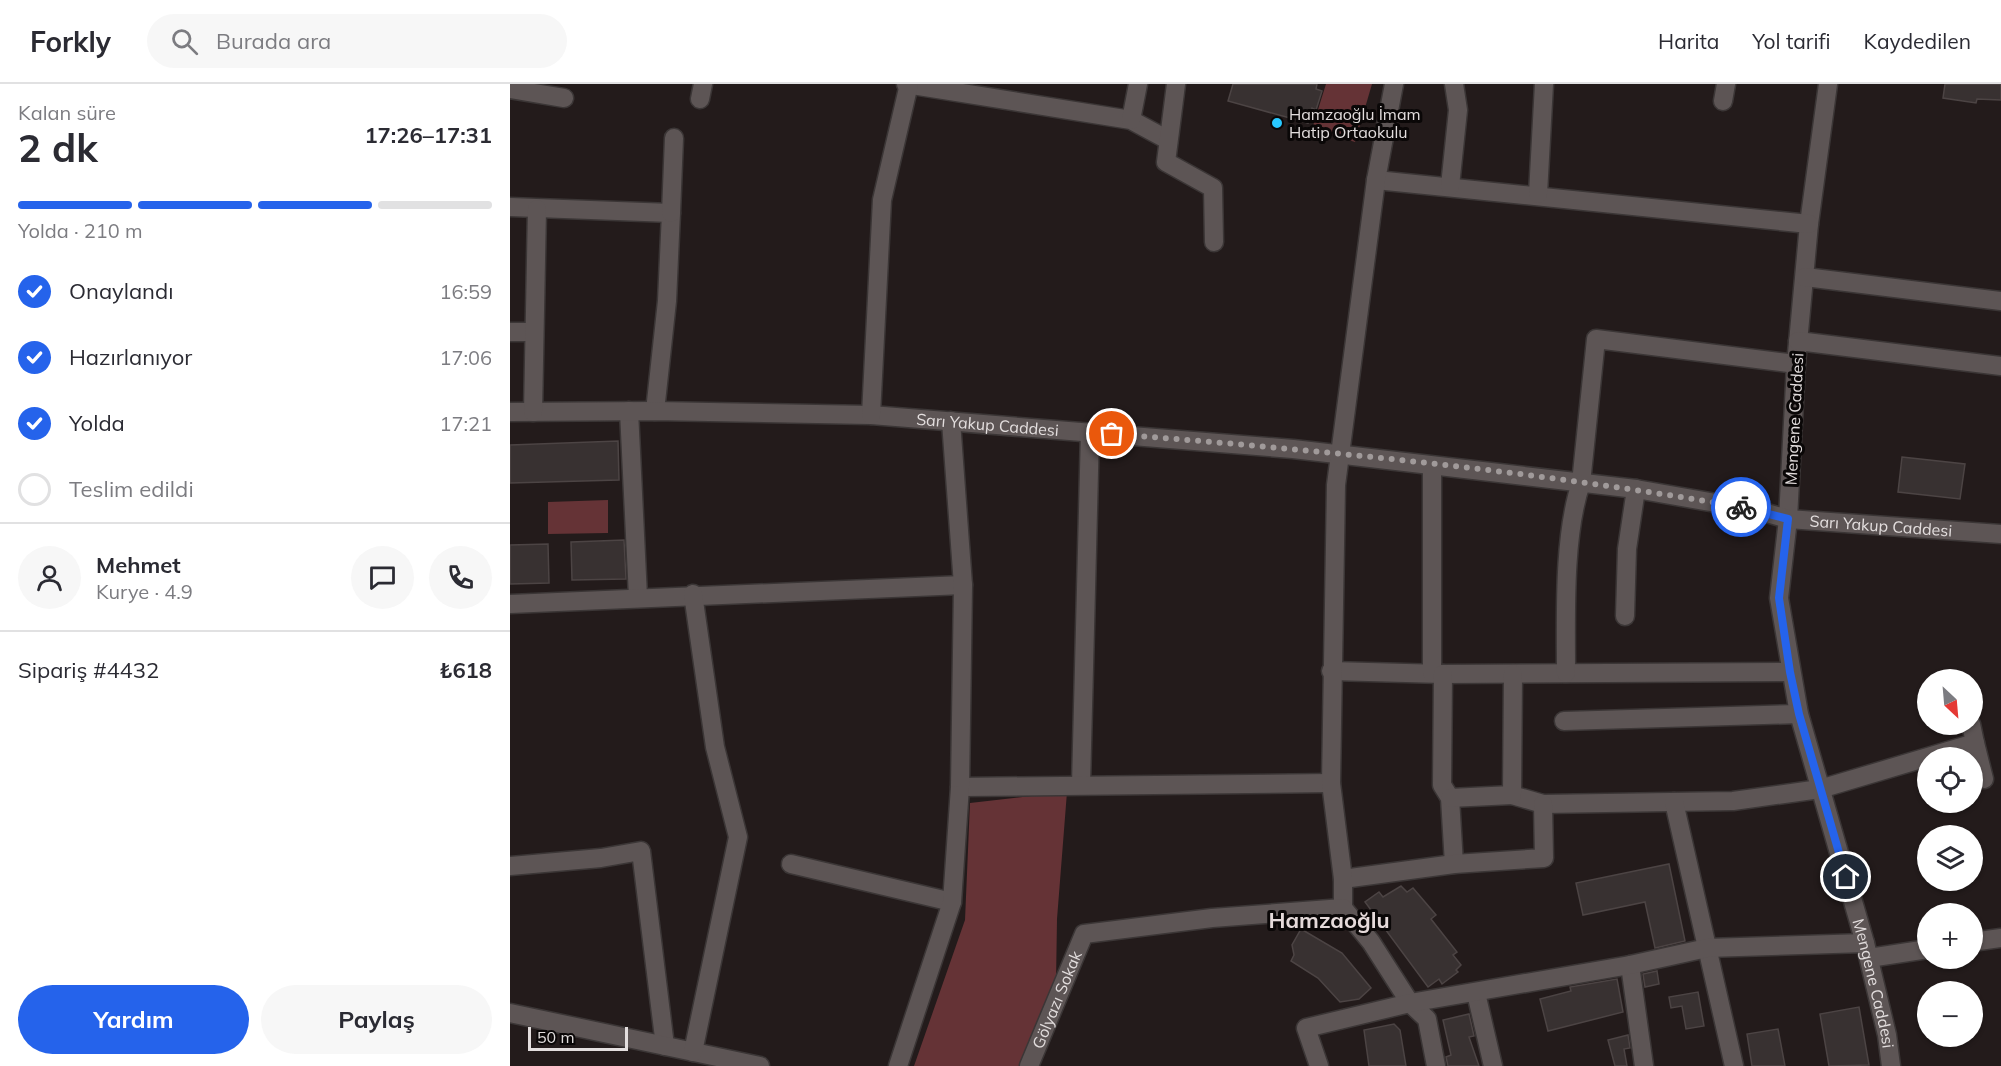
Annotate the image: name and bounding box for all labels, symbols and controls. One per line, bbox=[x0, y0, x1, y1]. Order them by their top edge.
search box bbox=[147, 14, 567, 68]
text: Forkly bbox=[30, 24, 111, 59]
icon: search bbox=[168, 25, 201, 58]
text: Burada ara bbox=[216, 27, 331, 55]
text: Harita bbox=[1658, 28, 1719, 54]
text: Yol tarifi bbox=[1752, 28, 1831, 54]
text: Kaydedilen bbox=[1864, 28, 1971, 54]
text: Kalan süre bbox=[18, 100, 116, 125]
place label: Hamzaoğlu İmam Hatip Ortaokulu bbox=[1289, 104, 1421, 142]
marker: Hamzaoğlu İmam Hatip Ortaokulu bbox=[1270, 116, 1284, 130]
text: 17:26–17:31 bbox=[364, 121, 492, 149]
text: 2 dk bbox=[18, 123, 98, 172]
text: Yolda · 210 m bbox=[18, 218, 143, 243]
icon: check bbox=[18, 275, 51, 308]
text: Onaylandı bbox=[69, 277, 173, 305]
text: 16:59 bbox=[439, 279, 492, 304]
icon: check bbox=[18, 341, 51, 374]
text: Hazırlanıyor bbox=[69, 343, 192, 371]
text: 17:06 bbox=[439, 345, 492, 370]
street label: Mengene Caddesi bbox=[1781, 352, 1807, 486]
icon: check bbox=[18, 407, 51, 440]
pin bbox=[1086, 408, 1137, 459]
text: Yolda bbox=[69, 409, 125, 437]
street label: Sarı Yakup Caddesi bbox=[916, 409, 1060, 440]
text: 17:21 bbox=[439, 411, 492, 436]
icon: bag bbox=[1095, 417, 1128, 450]
text: Teslim edildi bbox=[69, 475, 194, 503]
courier bbox=[1711, 477, 1771, 537]
icon: bike bbox=[1725, 491, 1758, 524]
street label: Sarı Yakup Caddesi bbox=[1809, 511, 1953, 541]
button: person bbox=[18, 546, 81, 609]
button: chat bbox=[351, 546, 414, 609]
button: phone bbox=[429, 546, 492, 609]
text: Mehmet bbox=[96, 551, 181, 579]
text: Kurye · 4.9 bbox=[96, 579, 193, 604]
text: Sipariş #4432 bbox=[18, 656, 159, 684]
text: ₺618 bbox=[439, 656, 492, 684]
north arrow bbox=[1917, 669, 1983, 735]
map controls bbox=[1917, 669, 1983, 1047]
button: locate bbox=[1917, 747, 1983, 813]
button: layers bbox=[1917, 825, 1983, 891]
pin bbox=[1820, 851, 1871, 902]
icon: home bbox=[1829, 860, 1862, 893]
button: + bbox=[1917, 903, 1983, 969]
district label: Hamzaoğlu bbox=[1268, 906, 1390, 934]
street label: Mengene Caddesi bbox=[1848, 916, 1899, 1049]
street label: Gölyazı Sokak bbox=[1027, 947, 1086, 1051]
button: − bbox=[1917, 981, 1983, 1047]
button: Yardım bbox=[18, 985, 249, 1054]
button: Paylaş bbox=[261, 985, 492, 1054]
scale bar bbox=[528, 1024, 628, 1052]
text: 50 m bbox=[537, 1027, 574, 1047]

